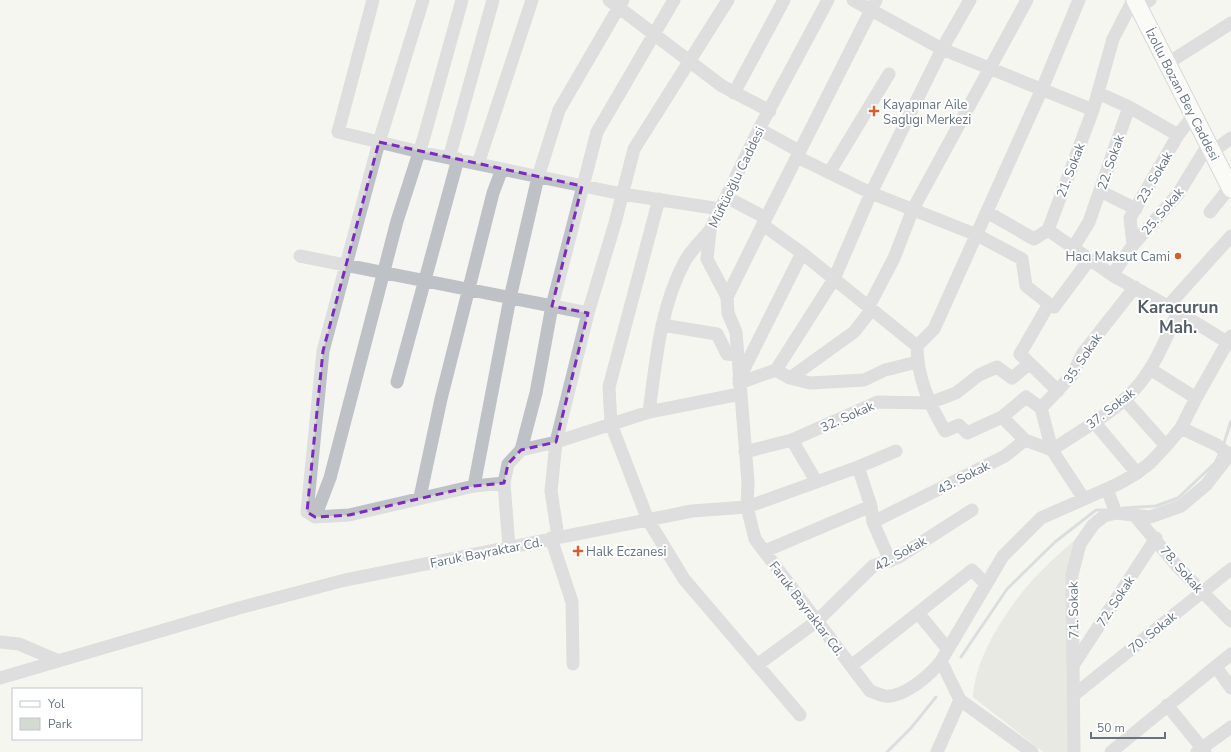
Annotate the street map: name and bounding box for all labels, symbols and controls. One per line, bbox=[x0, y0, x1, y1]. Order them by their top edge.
street label: İzollu Bozan Bey Caddesi bbox=[1141, 25, 1224, 164]
place label: Kayapınar Aile Saglıgı Merkezi bbox=[883, 96, 971, 129]
marker: Kayapınar Aile Saglıgı Merkezi bbox=[868, 105, 880, 117]
street label: Müftüoğlu Caddesi bbox=[705, 124, 769, 231]
street label: 22. Sokak bbox=[1093, 132, 1129, 192]
street label: 21. Sokak bbox=[1052, 140, 1090, 200]
street label: 23. Sokak bbox=[1133, 148, 1177, 207]
street label: 25. Sokak bbox=[1138, 184, 1188, 239]
place label: Hacı Maksut Cami bbox=[1065, 248, 1170, 266]
marker: Hacı Maksut Cami bbox=[1173, 251, 1183, 261]
district label: Karacurun Mah. bbox=[1138, 296, 1218, 339]
street label: 35. Sokak bbox=[1059, 330, 1106, 387]
street label: 37. Sokak bbox=[1083, 384, 1139, 433]
street label: 32. Sokak bbox=[818, 397, 878, 437]
street label: 43. Sokak bbox=[934, 457, 993, 499]
street label: 42. Sokak bbox=[871, 532, 930, 576]
street label: Faruk Bayraktar Cd. bbox=[429, 533, 544, 573]
street label: 78. Sokak bbox=[1156, 542, 1207, 597]
place label: Halk Eczanesi bbox=[586, 543, 666, 561]
marker: Halk Eczanesi bbox=[573, 546, 583, 556]
street label: Faruk Bayraktar Cd. bbox=[765, 558, 848, 660]
street label: 72. Sokak bbox=[1093, 572, 1139, 630]
street label: 71. Sokak bbox=[1064, 581, 1083, 639]
street label: 70. Sokak bbox=[1125, 608, 1181, 658]
legend bbox=[12, 688, 142, 740]
text: Yol bbox=[47, 696, 65, 712]
scale bar bbox=[1091, 714, 1165, 740]
text: Park bbox=[48, 716, 73, 732]
text: 50 m bbox=[1097, 720, 1125, 736]

